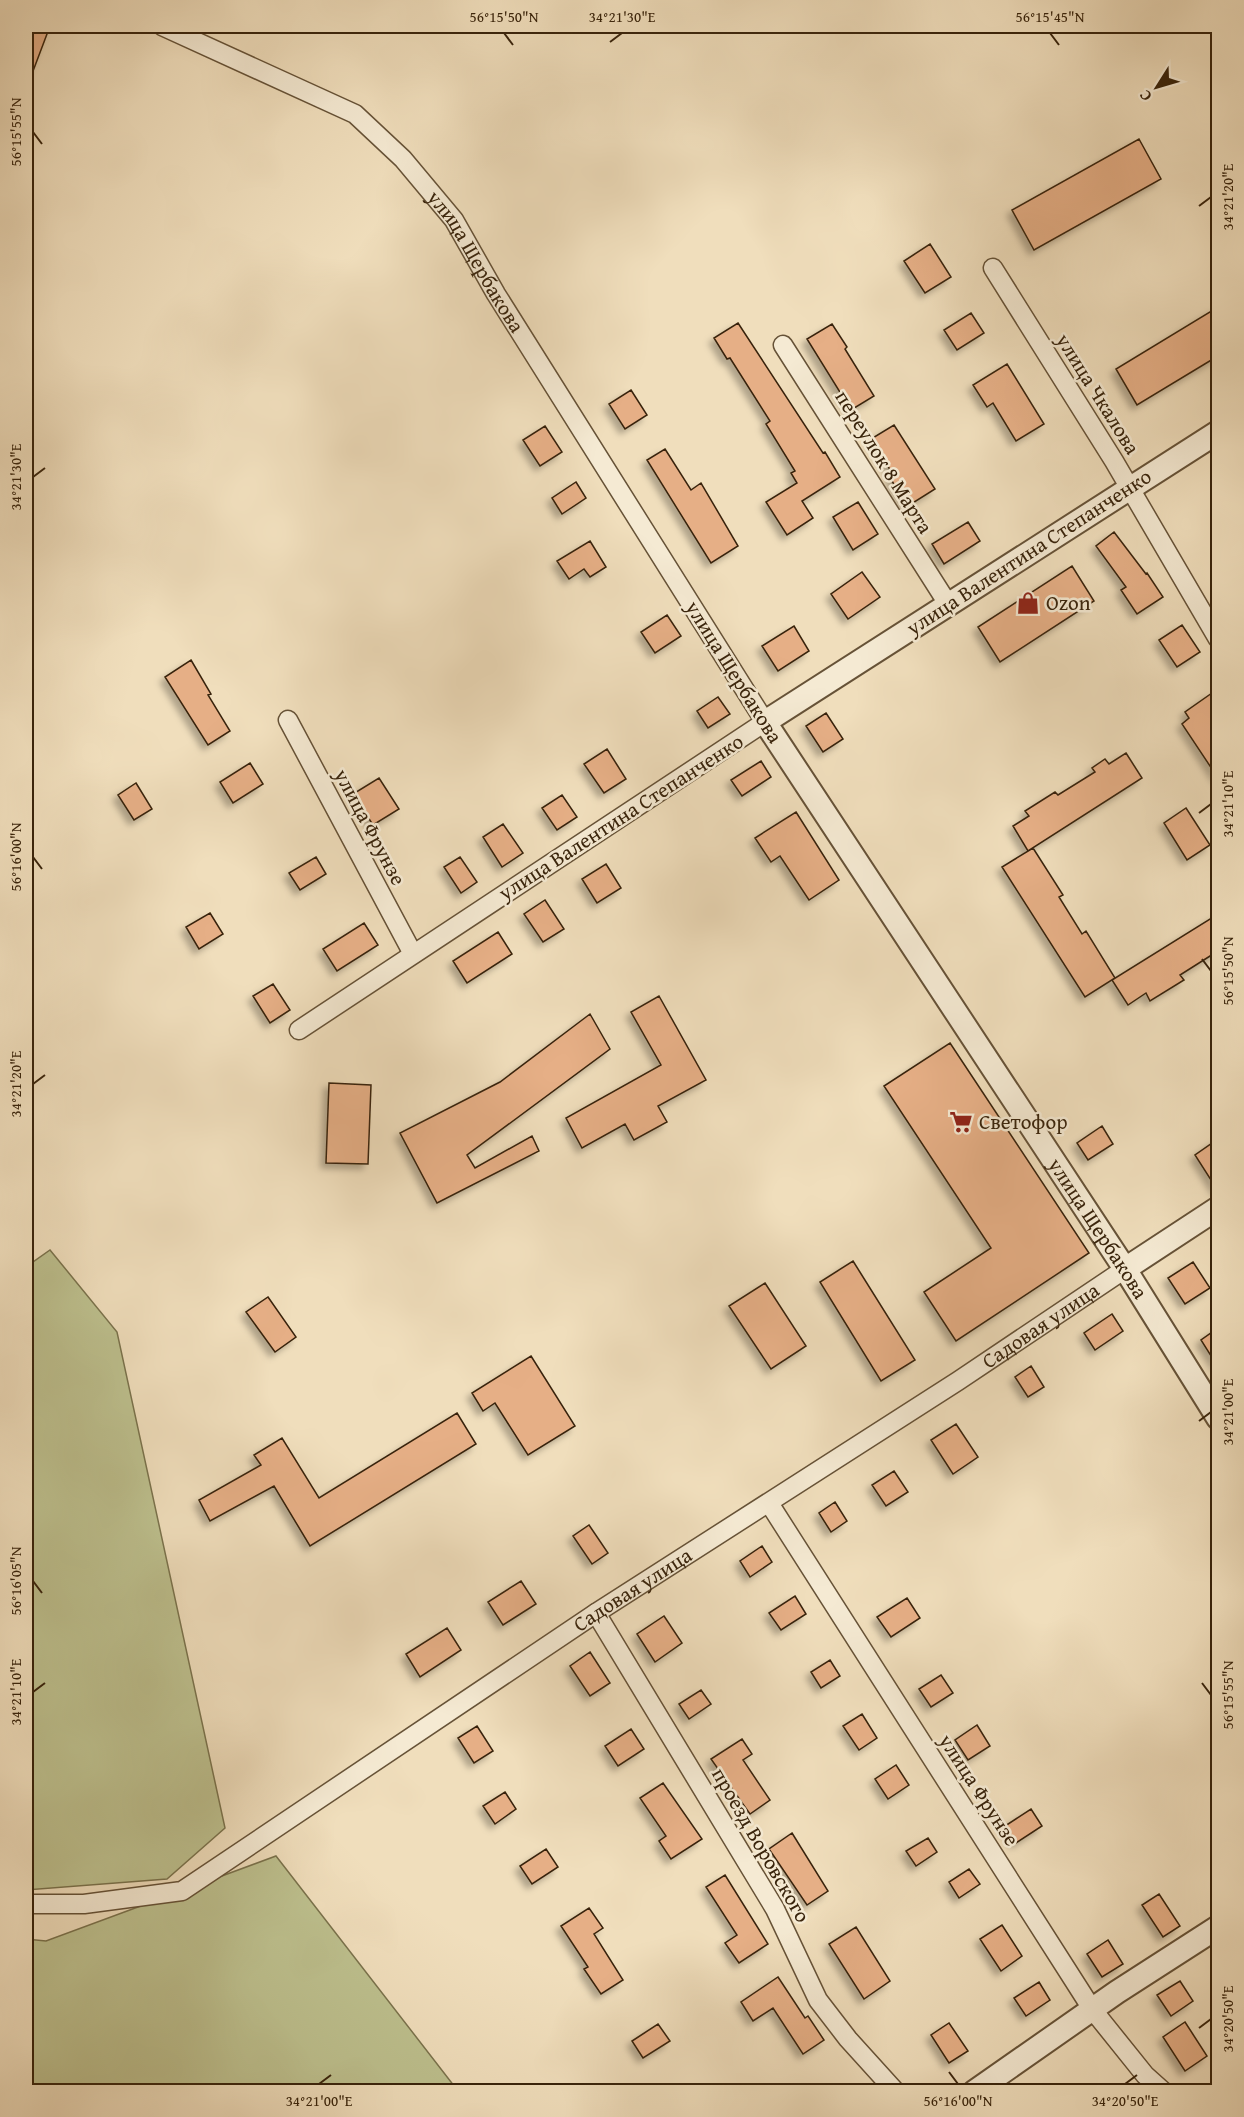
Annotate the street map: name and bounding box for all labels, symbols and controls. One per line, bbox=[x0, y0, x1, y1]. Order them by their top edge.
text: 56°15'50"N bbox=[470, 6, 539, 27]
text: 34°21'30"E bbox=[589, 6, 656, 27]
text: 56°15'45"N bbox=[1016, 6, 1085, 27]
north arrow bbox=[1127, 57, 1187, 117]
text: С bbox=[1133, 85, 1157, 107]
text: 56°15'55"N bbox=[5, 97, 26, 166]
text: 34°21'20"E bbox=[1217, 163, 1238, 230]
street label: улица Щербакова bbox=[419, 182, 532, 338]
street label: улица Чкалова bbox=[1048, 326, 1148, 460]
street label: переулок 8 Марта bbox=[828, 384, 941, 540]
text: 34°21'30"E bbox=[5, 443, 26, 510]
street label: улица Валентина Степанченко bbox=[899, 461, 1157, 643]
place label: Ozon bbox=[1046, 587, 1091, 618]
shop icon: Ozon bbox=[1015, 590, 1041, 616]
street label: улица Щербакова bbox=[678, 594, 791, 749]
street label: улица Валентина Степанченко bbox=[491, 726, 749, 908]
street label: улица Фрунзе bbox=[326, 762, 414, 891]
text: 34°21'10"E bbox=[1217, 770, 1238, 837]
text: 56°16'00"N bbox=[5, 822, 26, 891]
text: 56°15'50"N bbox=[1217, 936, 1238, 1005]
text: 34°21'20"E bbox=[5, 1050, 26, 1117]
place label: Светофор bbox=[979, 1106, 1068, 1137]
supermarket icon: Светофор bbox=[948, 1109, 974, 1135]
street label: улица Щербакова bbox=[1040, 1151, 1156, 1305]
street label: Садовая улица bbox=[975, 1274, 1105, 1376]
text: 34°21'00"E bbox=[1217, 1378, 1238, 1445]
street label: Садовая улица bbox=[567, 1539, 698, 1639]
text: 56°16'05"N bbox=[5, 1546, 26, 1615]
text: 34°21'10"E bbox=[5, 1658, 26, 1725]
text: 56°15'55"N bbox=[1217, 1660, 1238, 1729]
street label: улица Фрунзе bbox=[931, 1727, 1027, 1852]
street label: проезд Воровского bbox=[704, 1761, 818, 1928]
text: 34°20'50"E bbox=[1217, 1985, 1238, 2052]
text: 34°21'00"E bbox=[286, 2090, 353, 2111]
text: 56°16'00"N bbox=[924, 2090, 993, 2111]
text: 34°20'50"E bbox=[1092, 2090, 1159, 2111]

